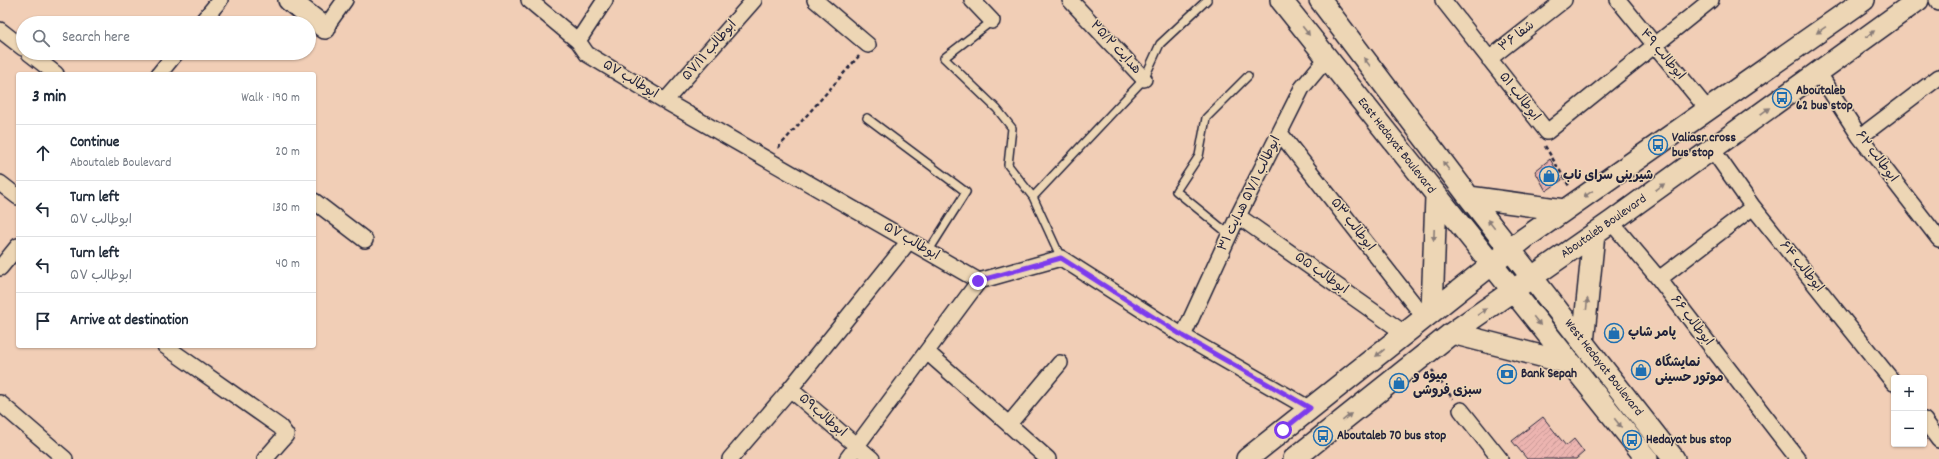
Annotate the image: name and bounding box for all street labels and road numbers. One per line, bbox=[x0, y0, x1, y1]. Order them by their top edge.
street label: ابوطالب ۵۷/۱۱ bbox=[678, 16, 742, 86]
street label: هدایت ۲۵/۲ bbox=[1085, 17, 1145, 79]
street label: شفا ۳۶ bbox=[1495, 17, 1539, 57]
street label: ابوطالب ۴۹ bbox=[1635, 25, 1689, 85]
street label: ابوطالب ۵۷ bbox=[599, 56, 661, 104]
street label: ابوطالب ۵۱ bbox=[1494, 68, 1544, 126]
street label: East Hedayat Boulevard bbox=[1352, 94, 1440, 198]
street label: ابوطالب ۶۲ bbox=[1850, 127, 1902, 187]
street label: ابوطالب ۵۷/۱ هدایت ۳۱ bbox=[1214, 133, 1286, 255]
street label: Aboutaleb Boulevard bbox=[1557, 190, 1651, 264]
street label: ابوطالب ۵۳ bbox=[1325, 194, 1379, 256]
street label: ابوطالب ۵۷ bbox=[879, 218, 943, 266]
street label: ابوطالب ۶۴ bbox=[1774, 237, 1828, 297]
street label: ابوطالب ۵۵ bbox=[1290, 249, 1352, 299]
street label: ابوطالب ۶۶ bbox=[1665, 292, 1717, 350]
street label: West Hedayat Boulevard bbox=[1559, 315, 1647, 421]
street label: ابوطالب۵۹ bbox=[794, 390, 850, 442]

